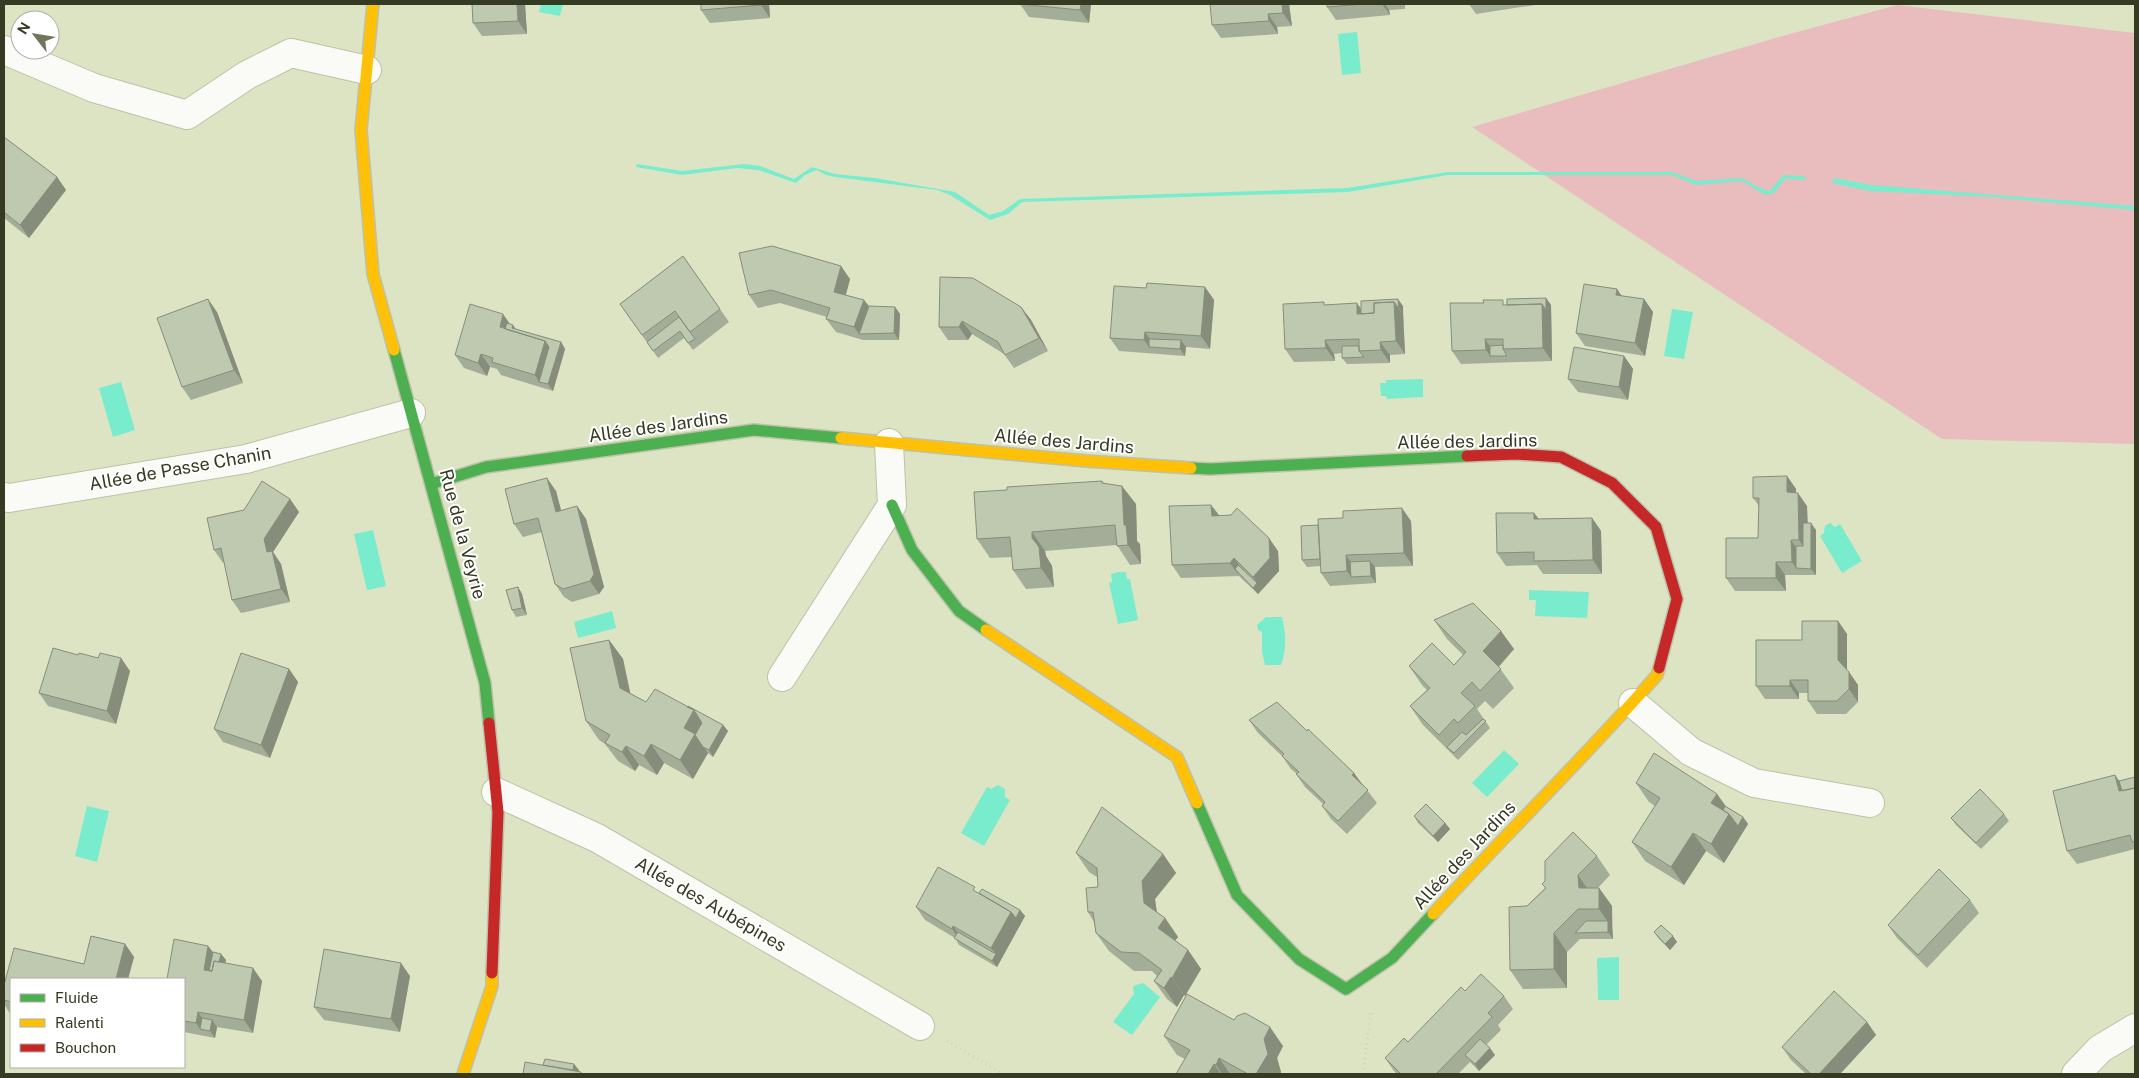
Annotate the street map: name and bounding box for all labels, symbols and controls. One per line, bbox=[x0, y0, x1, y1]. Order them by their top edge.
north arrow bbox=[10, 10, 60, 60]
text: N bbox=[14, 19, 34, 37]
street label: Allée des Jardins bbox=[587, 406, 729, 446]
street label: Allée des Jardins bbox=[993, 424, 1135, 458]
street label: Allée des Jardins bbox=[1397, 429, 1537, 453]
street label: Allée de Passe Chanin bbox=[87, 442, 273, 494]
street label: Rue de la Veyrie bbox=[436, 467, 490, 601]
street label: Allée des Jardins bbox=[1408, 797, 1520, 913]
street label: Allée des Aubépines bbox=[632, 852, 790, 956]
legend bbox=[10, 978, 185, 1068]
text: Fluide bbox=[55, 989, 98, 1006]
text: Ralenti bbox=[55, 1014, 104, 1031]
text: Bouchon bbox=[55, 1039, 116, 1056]

